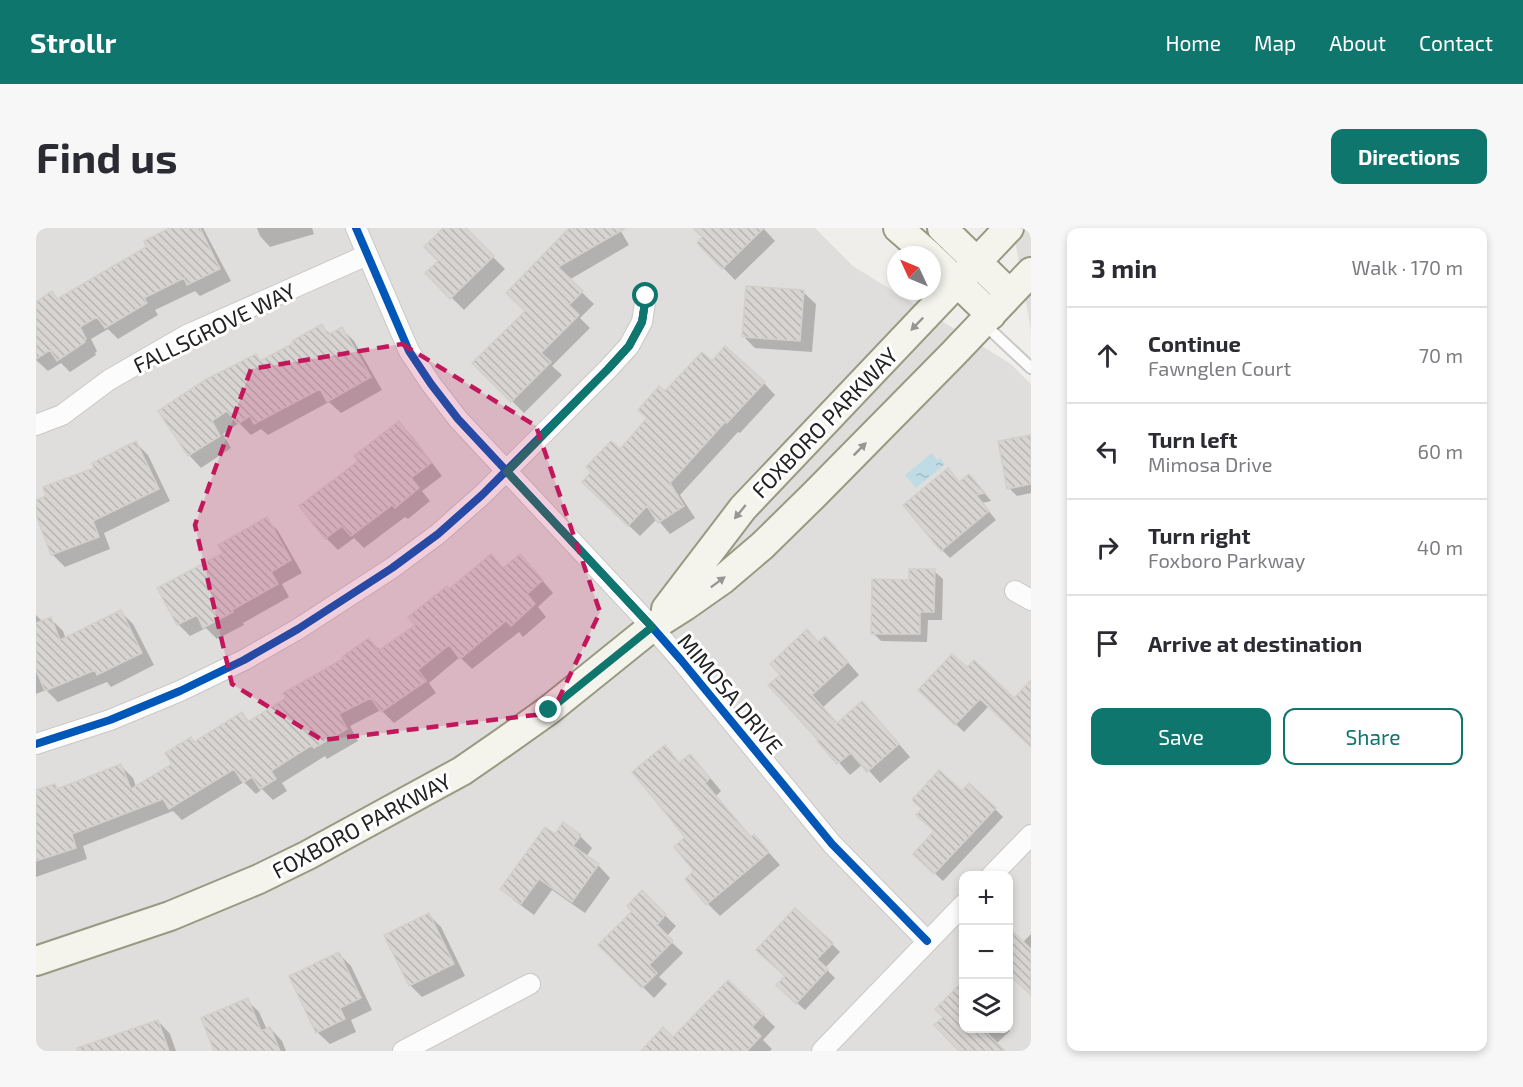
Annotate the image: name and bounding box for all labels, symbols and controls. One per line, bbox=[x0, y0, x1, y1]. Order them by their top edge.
text: Strollr bbox=[30, 25, 116, 59]
text: Home bbox=[1165, 30, 1221, 55]
text: Map bbox=[1254, 30, 1296, 55]
text: About bbox=[1329, 30, 1386, 55]
text: Contact bbox=[1419, 30, 1493, 55]
button: Directions bbox=[1331, 129, 1487, 184]
text: Find us bbox=[36, 131, 178, 181]
north arrow bbox=[887, 246, 941, 300]
text: 3 min bbox=[1091, 252, 1157, 283]
text: Walk · 170 m bbox=[1352, 255, 1463, 279]
street label: FALLSGROVE WAY bbox=[129, 276, 300, 377]
route start bbox=[632, 282, 658, 308]
one-way arrow bbox=[910, 317, 924, 332]
text: Continue bbox=[1148, 330, 1241, 356]
icon: ahead bbox=[1091, 339, 1124, 372]
street label: FOXBORO PARKWAY bbox=[746, 341, 903, 503]
text: 70 m bbox=[1419, 343, 1463, 367]
text: Fawnglen Court bbox=[1148, 356, 1291, 380]
text: Turn left bbox=[1148, 426, 1237, 452]
icon: left bbox=[1091, 435, 1124, 468]
text: 60 m bbox=[1418, 439, 1463, 463]
one-way arrow bbox=[852, 442, 866, 456]
text: Mimosa Drive bbox=[1148, 452, 1272, 476]
one-way arrow bbox=[733, 504, 746, 520]
text: Turn right bbox=[1148, 522, 1250, 548]
icon: right bbox=[1091, 531, 1124, 564]
text: 40 m bbox=[1417, 535, 1463, 559]
text: Foxboro Parkway bbox=[1148, 548, 1305, 572]
one-way arrow bbox=[710, 577, 725, 589]
icon: arrive bbox=[1091, 627, 1124, 660]
street label: MIMOSA DRIVE bbox=[673, 628, 789, 758]
text: Arrive at destination bbox=[1148, 630, 1362, 656]
route end bbox=[535, 696, 561, 722]
button: Save bbox=[1091, 708, 1271, 765]
button: Share bbox=[1283, 708, 1463, 765]
street label: FOXBORO PARKWAY bbox=[267, 767, 455, 883]
map controls bbox=[959, 871, 1013, 1033]
button: + bbox=[959, 871, 1013, 925]
button: − bbox=[959, 925, 1013, 979]
button: layers bbox=[959, 979, 1013, 1033]

